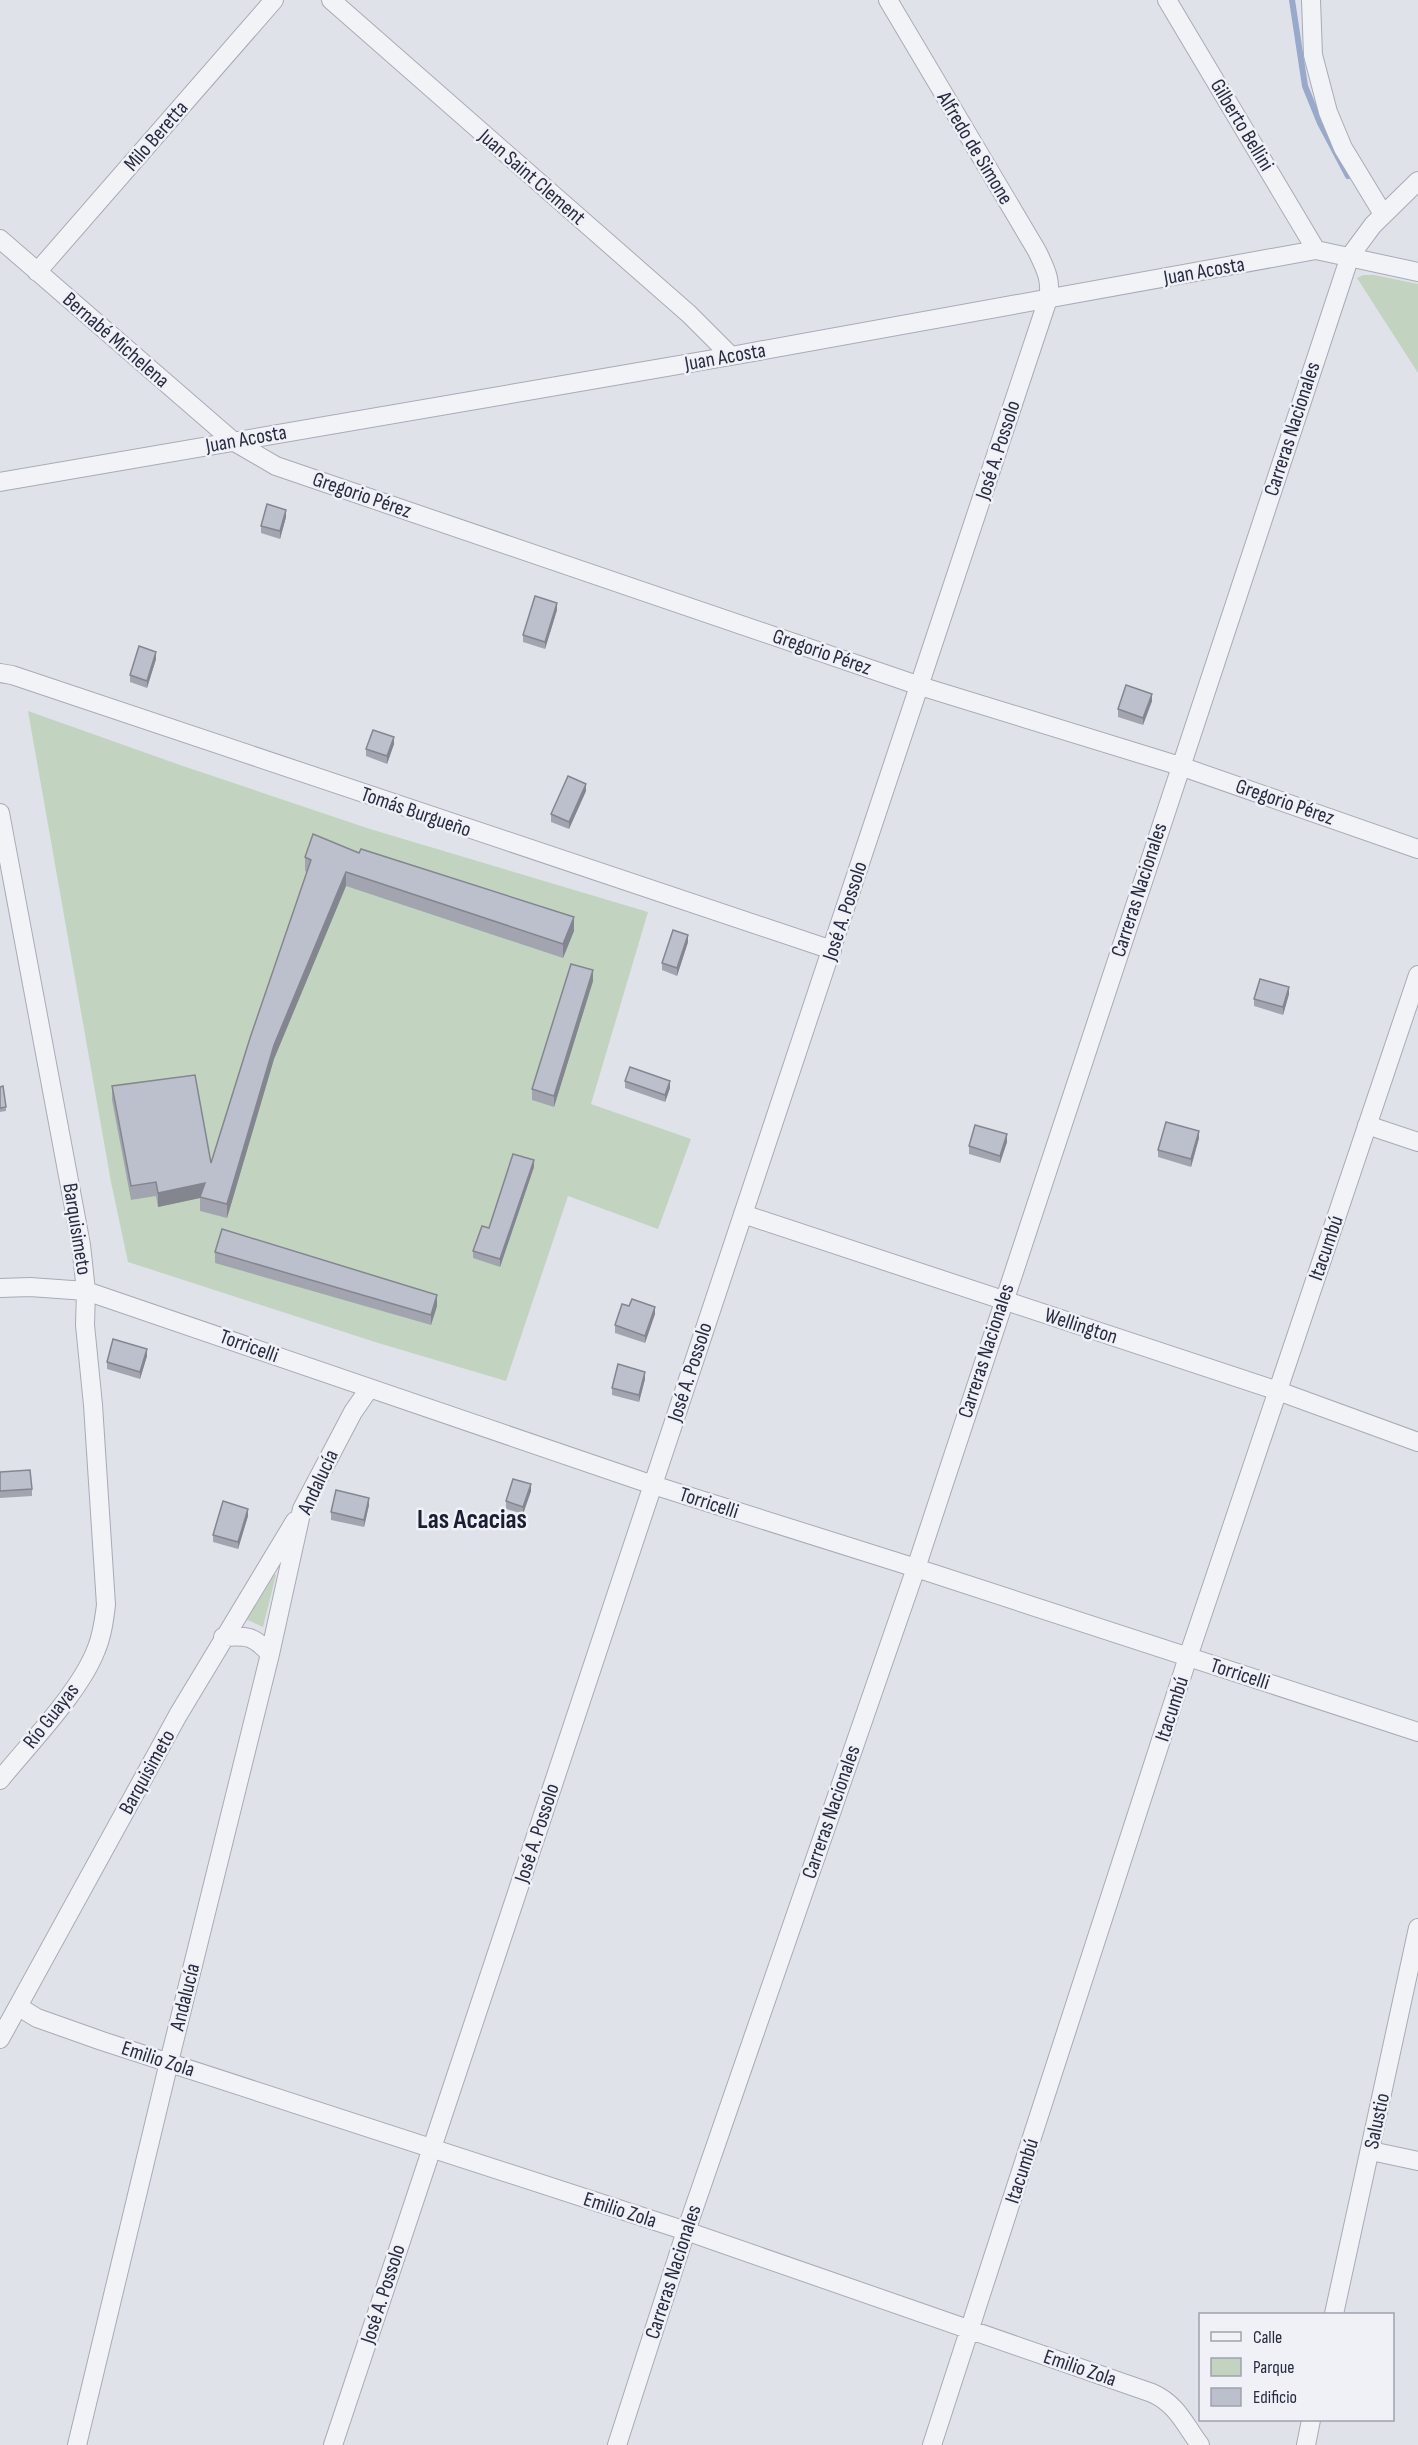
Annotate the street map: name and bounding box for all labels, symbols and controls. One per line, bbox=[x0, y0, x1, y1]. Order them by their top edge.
street label: Gilberto Bellini bbox=[1205, 74, 1279, 176]
street label: Alfredo de Simone bbox=[931, 86, 1018, 209]
street label: Milo Beretta bbox=[119, 96, 193, 176]
street label: Juan Saint Clement bbox=[473, 123, 591, 230]
street label: Juan Acosta bbox=[1161, 252, 1246, 291]
street label: Bernabé Michelena bbox=[58, 287, 174, 393]
street label: Juan Acosta bbox=[682, 338, 767, 377]
street label: Carreras Nacionales bbox=[1259, 359, 1325, 499]
street label: José A. Possolo bbox=[970, 397, 1026, 504]
street label: Juan Acosta bbox=[203, 420, 288, 459]
street label: Gregorio Pérez bbox=[309, 466, 415, 524]
street label: Gregorio Pérez bbox=[769, 623, 875, 681]
street label: Gregorio Pérez bbox=[1232, 773, 1338, 831]
street label: Tomás Burgueño bbox=[357, 781, 475, 843]
street label: Carreras Nacionales bbox=[1106, 820, 1172, 960]
street label: José A. Possolo bbox=[817, 858, 873, 965]
street label: Barquisimeto bbox=[57, 1181, 97, 1277]
street label: Itacumbú bbox=[1303, 1212, 1349, 1284]
street label: Carreras Nacionales bbox=[953, 1281, 1019, 1421]
street label: Wellington bbox=[1041, 1303, 1121, 1349]
street label: José A. Possolo bbox=[662, 1319, 718, 1426]
street label: Torricelli bbox=[216, 1324, 282, 1368]
street label: Andalucía bbox=[292, 1446, 344, 1519]
street label: Torricelli bbox=[676, 1482, 742, 1524]
district label: Las Acacias bbox=[417, 1504, 527, 1536]
street label: Torricelli bbox=[1207, 1653, 1273, 1695]
street label: Itacumbú bbox=[1150, 1673, 1194, 1745]
street label: Río Guayas bbox=[18, 1678, 84, 1754]
street label: Barquisimeto bbox=[114, 1725, 180, 1819]
street label: Carreras Nacionales bbox=[796, 1742, 866, 1882]
street label: José A. Possolo bbox=[509, 1780, 565, 1887]
street label: Andalucía bbox=[164, 1961, 205, 2034]
street label: Emilio Zola bbox=[118, 2035, 198, 2083]
street label: Salustio bbox=[1359, 2091, 1395, 2151]
street label: Itacumbú bbox=[1000, 2135, 1044, 2207]
street label: Emilio Zola bbox=[580, 2186, 660, 2234]
street label: Carreras Nacionales bbox=[640, 2202, 706, 2342]
street label: José A. Possolo bbox=[355, 2241, 411, 2348]
legend bbox=[1199, 2313, 1394, 2421]
text: Calle bbox=[1253, 2327, 1282, 2348]
street label: Emilio Zola bbox=[1040, 2344, 1120, 2392]
text: Parque bbox=[1253, 2357, 1294, 2378]
text: Edificio bbox=[1253, 2387, 1297, 2408]

